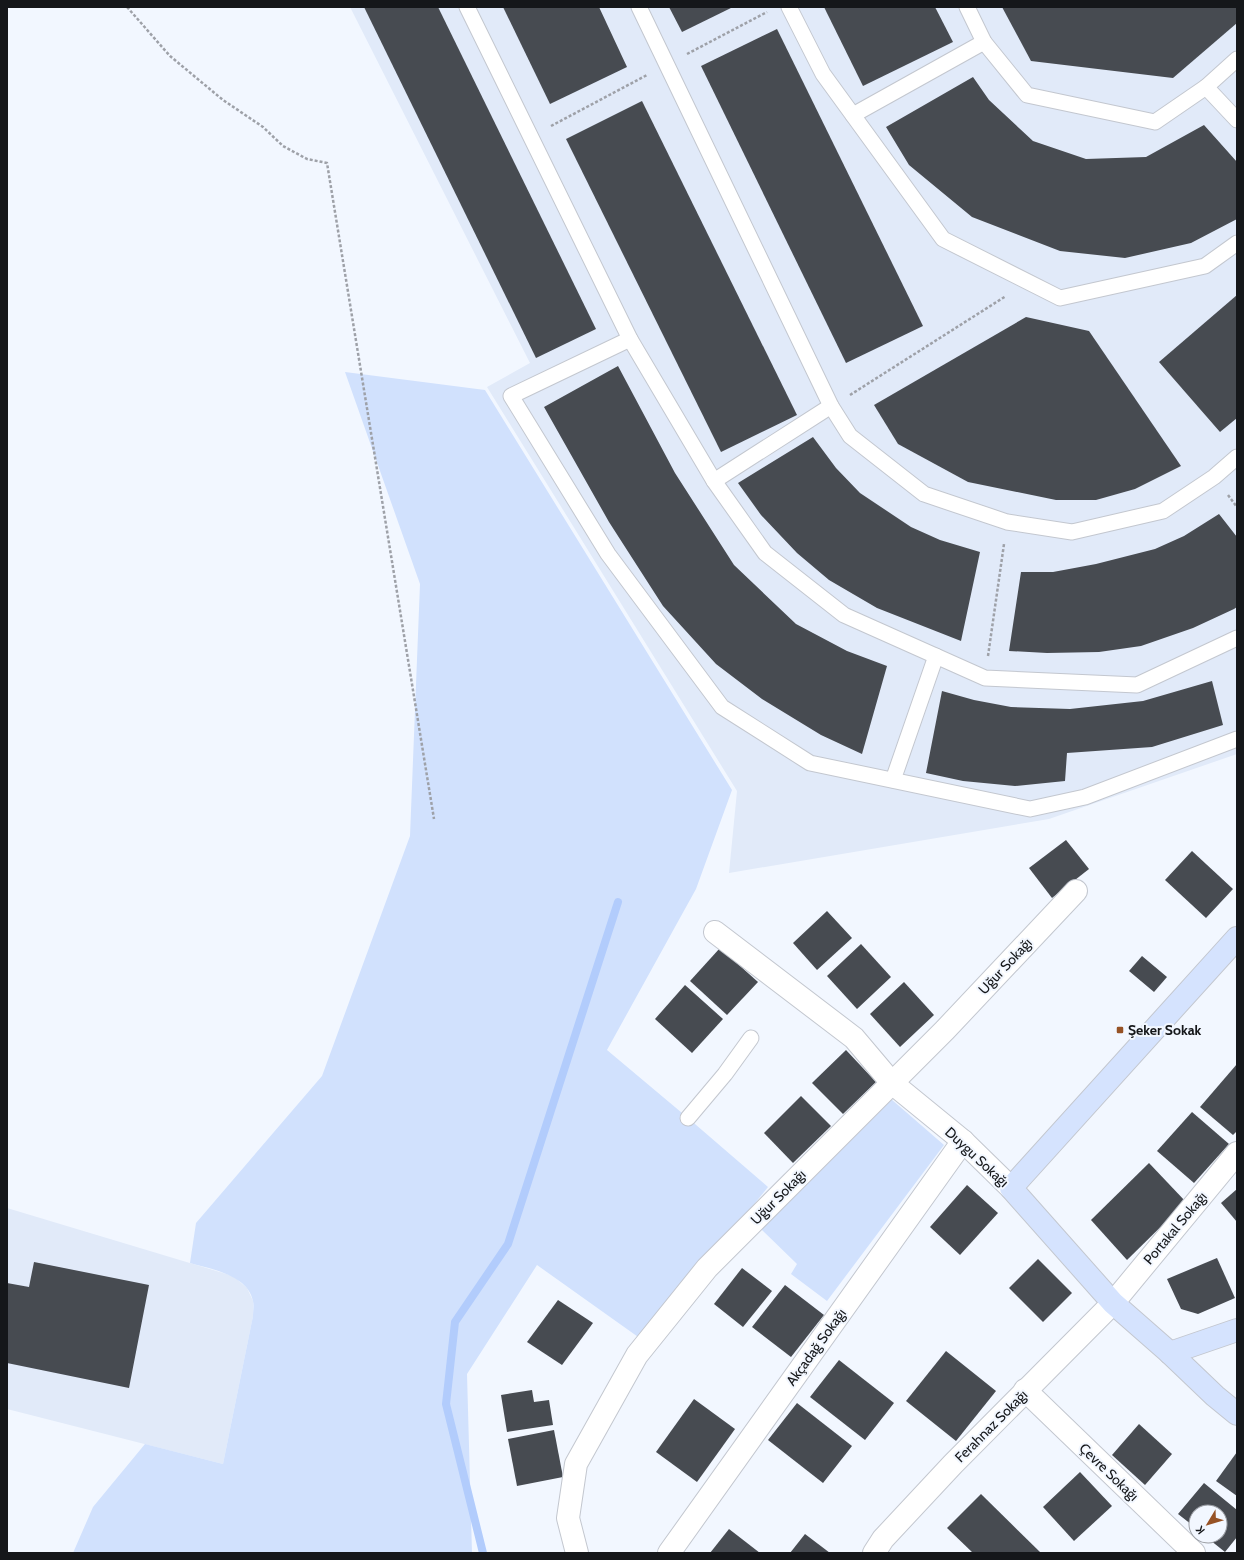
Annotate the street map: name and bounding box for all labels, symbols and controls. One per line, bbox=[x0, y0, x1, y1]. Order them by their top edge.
street label: Uğur Sokağı bbox=[974, 934, 1036, 998]
place label: Şeker Sokak bbox=[1128, 1021, 1202, 1039]
marker: Şeker Sokak bbox=[1115, 1025, 1125, 1035]
street label: Duygu Sokağı bbox=[941, 1123, 1013, 1191]
street label: Uğur Sokağı bbox=[747, 1166, 809, 1228]
street label: Portakal Sokağı bbox=[1139, 1188, 1211, 1268]
street label: Akçadağ Sokağı bbox=[782, 1305, 850, 1389]
street label: Ferahnaz Sokağı bbox=[951, 1386, 1031, 1466]
street label: Çevre Sokağı bbox=[1076, 1439, 1143, 1505]
north arrow bbox=[1188, 1504, 1228, 1544]
text: K bbox=[1192, 1523, 1208, 1537]

